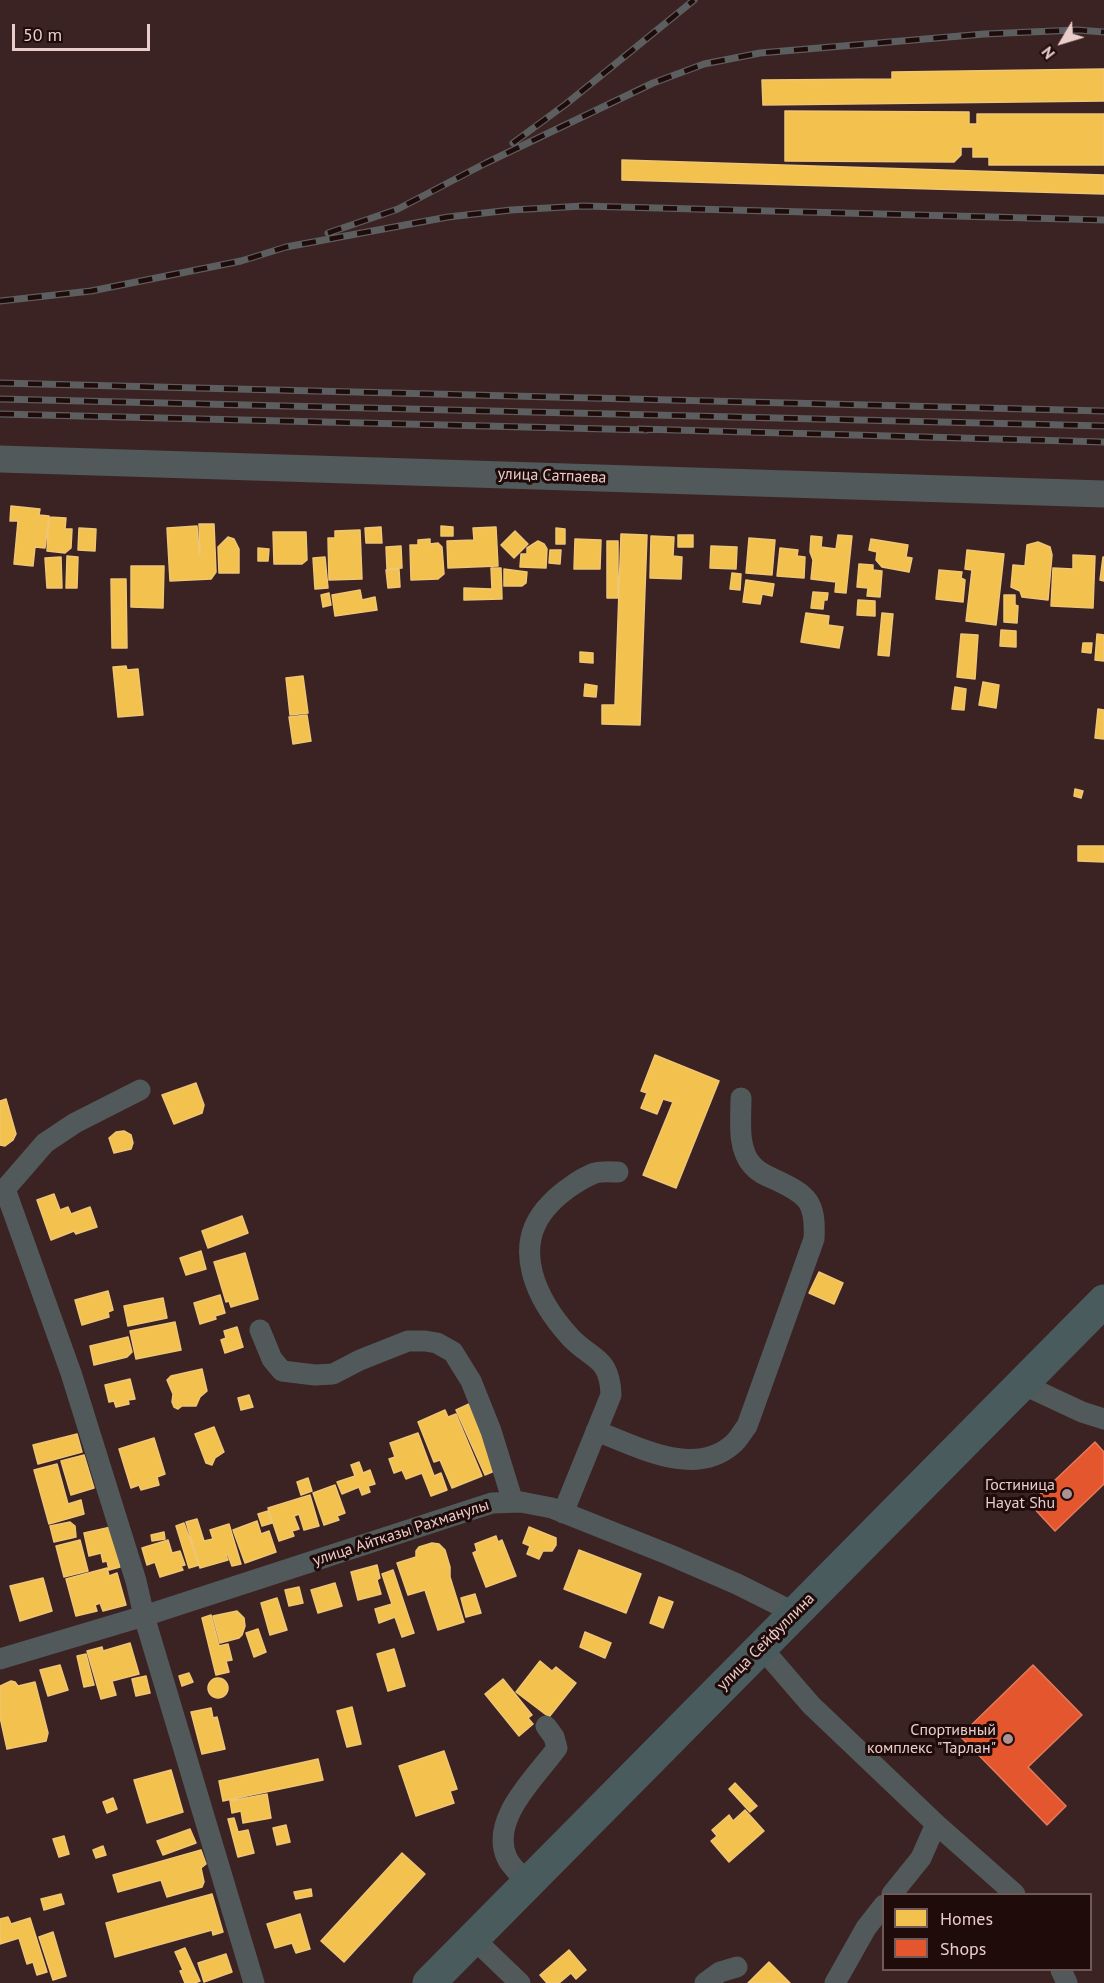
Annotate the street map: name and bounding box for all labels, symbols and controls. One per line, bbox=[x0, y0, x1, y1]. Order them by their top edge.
scale bar bbox=[15, 12, 153, 50]
north arrow bbox=[1032, 12, 1092, 72]
text: 50 m bbox=[23, 23, 62, 46]
text: N bbox=[1037, 43, 1059, 63]
street label: улица Сатпаева bbox=[497, 465, 607, 487]
place label: Гостиница Hayat Shu bbox=[985, 1475, 1055, 1513]
marker: Гостиница Hayat Shu bbox=[1060, 1487, 1074, 1501]
street label: улица Айтказы Рахманулы bbox=[310, 1495, 492, 1571]
street label: улица Сейфуллина bbox=[713, 1589, 819, 1695]
place label: Спортивный комплекс "Тарлан" bbox=[867, 1720, 996, 1758]
marker: Спортивный комплекс "Тарлан" bbox=[1001, 1732, 1015, 1746]
legend bbox=[882, 1893, 1092, 1971]
text: Homes bbox=[940, 1907, 993, 1930]
text: Shops bbox=[940, 1937, 986, 1960]

